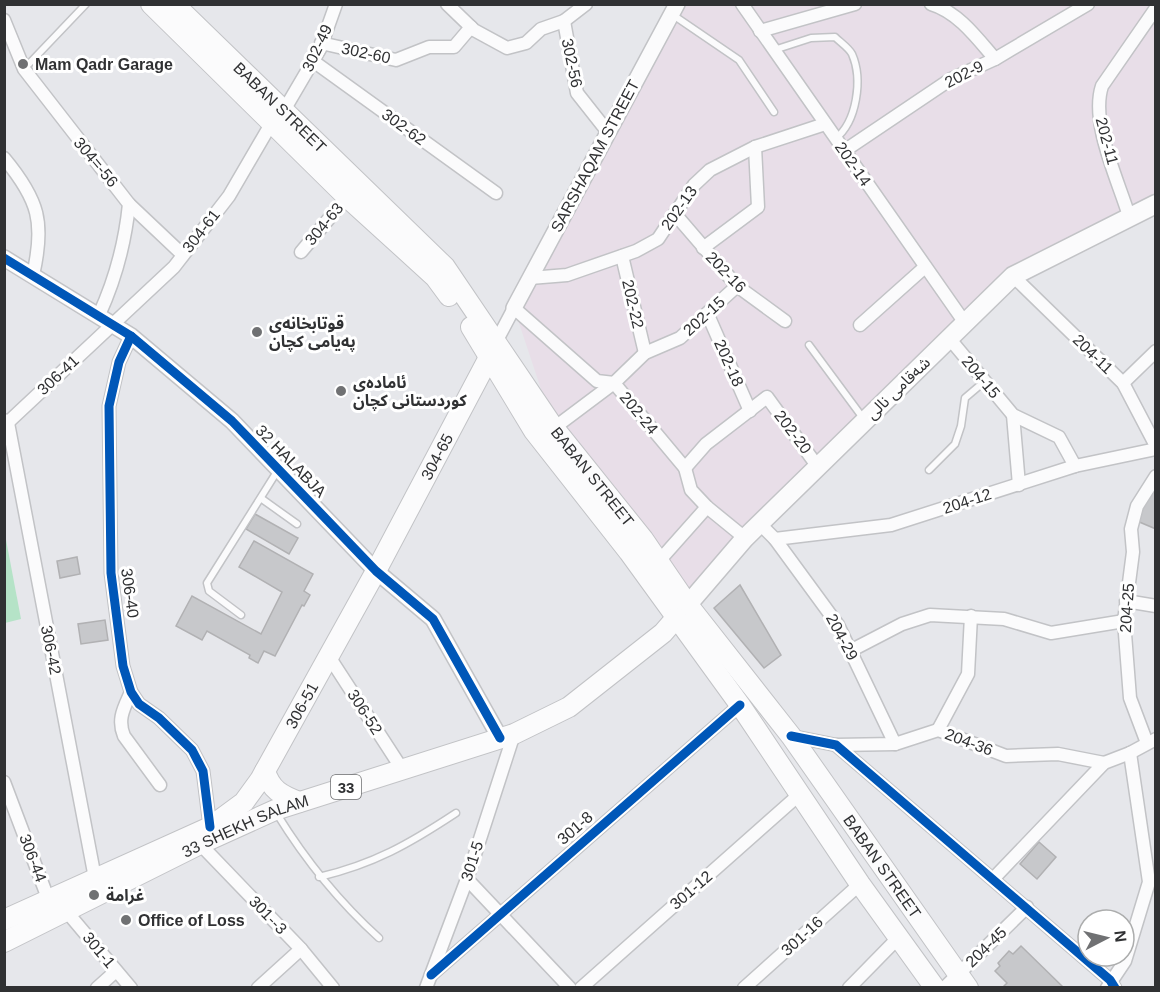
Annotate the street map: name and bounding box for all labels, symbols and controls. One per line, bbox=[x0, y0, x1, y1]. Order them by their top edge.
street label: 302-49 bbox=[299, 22, 335, 74]
street label: 302-56 bbox=[559, 37, 586, 89]
street label: 302-60 bbox=[340, 40, 392, 67]
place label: Mam Qadr Garage bbox=[35, 56, 173, 73]
marker: Mam Qadr Garage bbox=[16, 57, 30, 71]
street label: 202-9 bbox=[942, 57, 986, 91]
street label: BABAN STREET bbox=[231, 59, 330, 156]
street label: SARSHAQAM STREET bbox=[548, 77, 642, 235]
street label: 302-62 bbox=[379, 105, 429, 149]
street label: 202-11 bbox=[1092, 115, 1122, 167]
street label: 304=-56 bbox=[70, 134, 122, 190]
street label: 202-14 bbox=[832, 139, 874, 189]
street label: 202-13 bbox=[658, 183, 700, 233]
street label: 304-63 bbox=[301, 199, 347, 249]
street label: 304-61 bbox=[179, 206, 223, 256]
street label: 202-16 bbox=[703, 248, 749, 296]
street label: 202-22 bbox=[619, 278, 647, 330]
street label: 202-15 bbox=[680, 293, 728, 339]
place label: قوتابخانەی پەیامی کچان bbox=[269, 314, 356, 351]
marker: قوتابخانەی پەیامی کچان bbox=[250, 325, 264, 339]
street label: 204-11 bbox=[1070, 331, 1116, 377]
street label: 202-18 bbox=[711, 337, 747, 389]
street label: 306-41 bbox=[34, 352, 82, 398]
street label: 204-15 bbox=[958, 352, 1004, 402]
street label: شەقامی نالی bbox=[863, 354, 934, 423]
place label: ئامادەی کوردستانی کچان bbox=[353, 374, 468, 410]
marker: ئامادەی کوردستانی کچان bbox=[334, 384, 348, 398]
street label: 202-24 bbox=[616, 388, 662, 438]
street label: 202-20 bbox=[771, 407, 815, 457]
street label: 32 HALABJA bbox=[252, 422, 330, 501]
street label: BABAN STREET bbox=[548, 423, 638, 529]
street label: 304-65 bbox=[417, 430, 456, 483]
street label: 204-12 bbox=[941, 485, 993, 517]
street label: 306-40 bbox=[118, 567, 142, 619]
street label: 204-25 bbox=[1117, 582, 1137, 633]
street label: 204-29 bbox=[823, 611, 861, 663]
street label: 306-42 bbox=[38, 624, 64, 676]
street label: 306-51 bbox=[282, 679, 321, 731]
street label: 306-52 bbox=[344, 686, 386, 738]
street label: 204-36 bbox=[943, 725, 995, 759]
road number: 33 bbox=[331, 775, 361, 799]
street label: 33 SHEKH SALAM bbox=[179, 791, 311, 860]
street label: 301-8 bbox=[554, 808, 596, 848]
street label: BABAN STREET bbox=[840, 811, 925, 921]
street label: 306-44 bbox=[16, 832, 50, 884]
street label: 301-5 bbox=[458, 839, 486, 883]
street label: 301-12 bbox=[667, 867, 715, 913]
place label: غرامة bbox=[106, 886, 144, 905]
marker: غرامة bbox=[87, 888, 101, 902]
street label: 301--3 bbox=[246, 892, 290, 938]
north arrow bbox=[1076, 908, 1136, 968]
place label: Office of Loss bbox=[138, 912, 245, 929]
marker: Office of Loss bbox=[119, 913, 133, 927]
street label: 301-16 bbox=[778, 913, 826, 959]
street label: 204-45 bbox=[962, 924, 1010, 970]
street label: 301-1 bbox=[79, 929, 119, 971]
text: N bbox=[1111, 929, 1130, 943]

